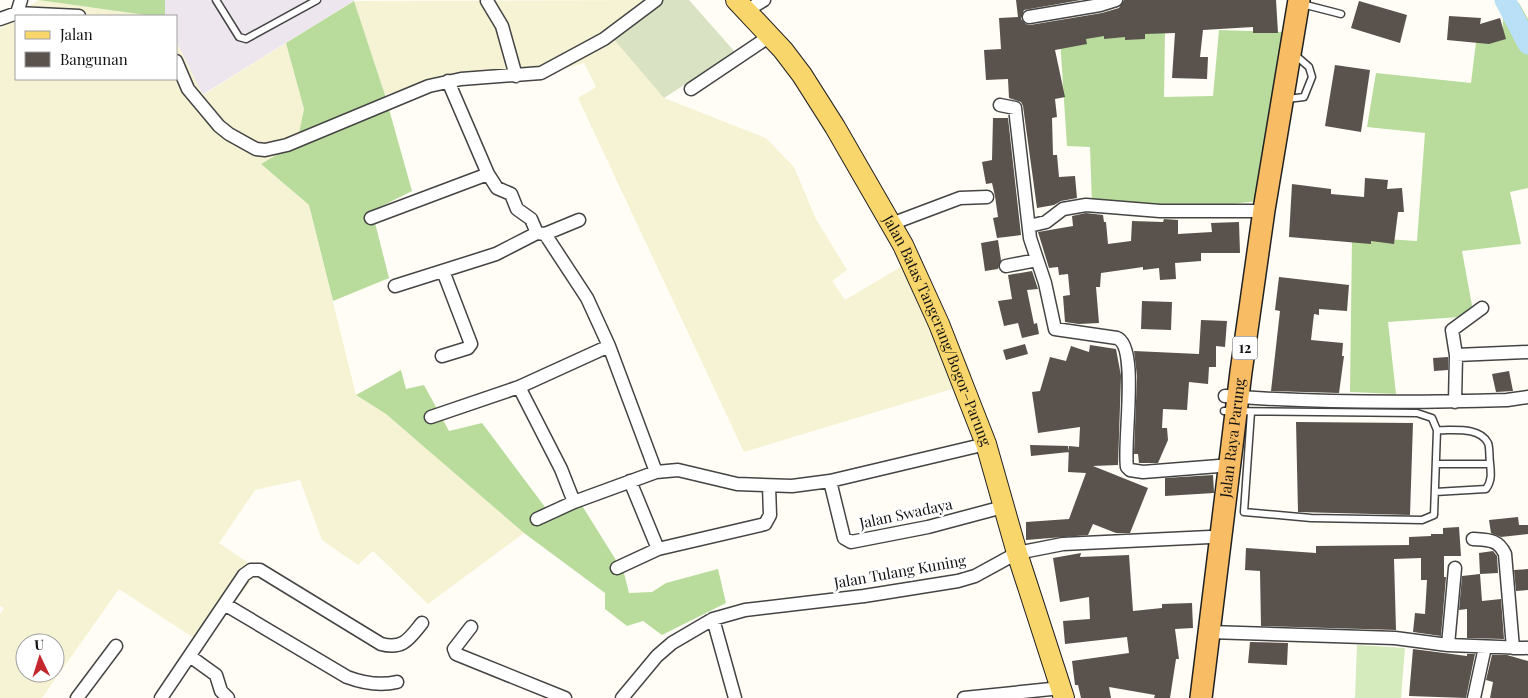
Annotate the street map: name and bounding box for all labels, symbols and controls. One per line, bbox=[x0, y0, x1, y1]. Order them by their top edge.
legend bbox=[15, 15, 178, 80]
text: Jalan bbox=[59, 24, 93, 44]
text: Bangunan bbox=[60, 49, 128, 69]
street label: Jalan Batas Tangerang/Bogor–Parung bbox=[878, 210, 997, 449]
road number: 12 bbox=[1232, 336, 1258, 359]
street label: Jalan Raya Parung bbox=[1215, 377, 1249, 500]
street label: Jalan Swadaya bbox=[856, 493, 955, 533]
street label: Jalan Tulang Kuning bbox=[831, 550, 968, 593]
north arrow bbox=[15, 633, 65, 683]
text: U bbox=[34, 635, 45, 654]

